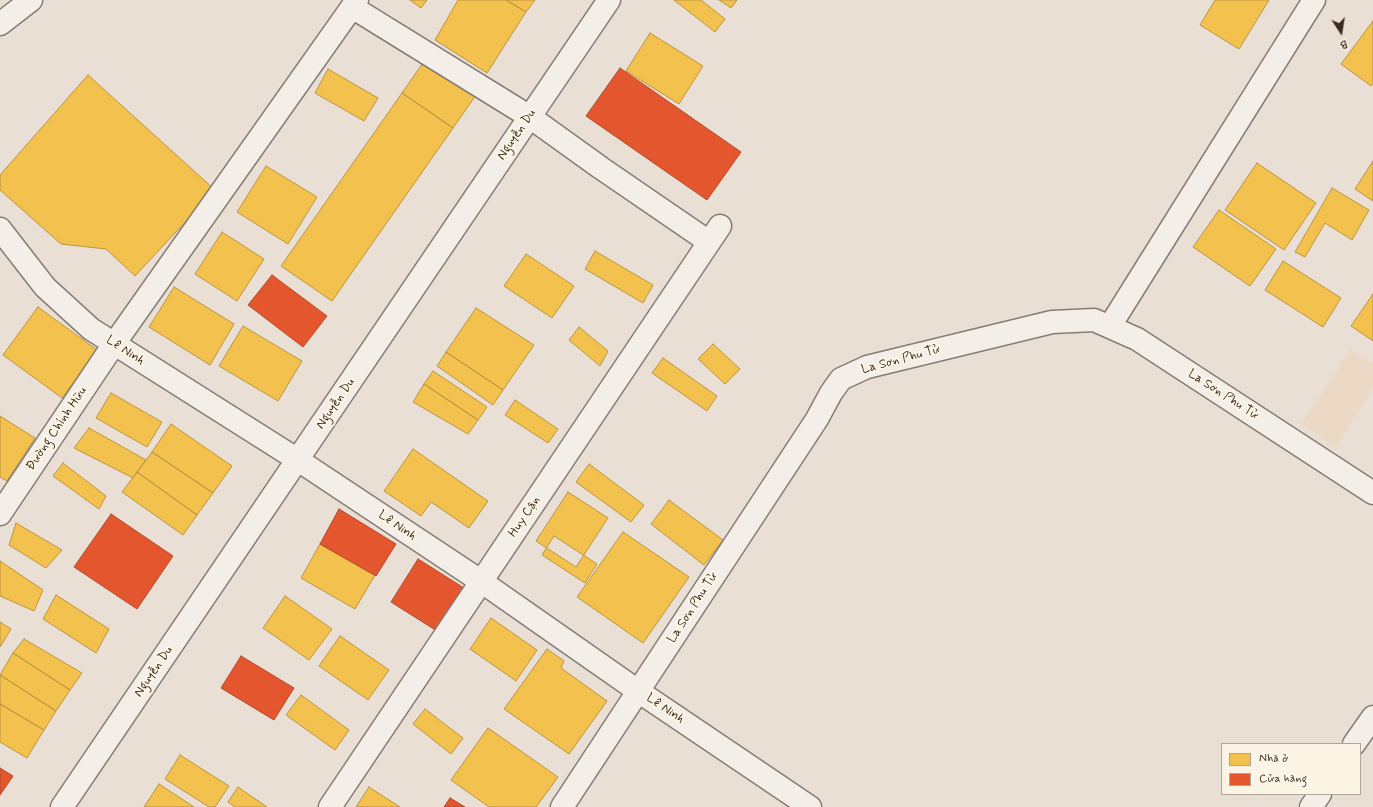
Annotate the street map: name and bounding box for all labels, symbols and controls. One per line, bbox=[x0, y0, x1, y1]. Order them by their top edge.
north arrow bbox=[1321, 12, 1361, 52]
text: B bbox=[1339, 36, 1348, 51]
street label: Nguyễn Du bbox=[494, 107, 540, 163]
street label: Lê Ninh bbox=[103, 333, 147, 369]
street label: La Sơn Phu Tử bbox=[860, 342, 942, 378]
street label: La Sơn Phu Tử bbox=[1185, 366, 1261, 424]
street label: Nguyễn Du bbox=[313, 376, 359, 432]
street label: Đường Chính Hữu bbox=[23, 384, 91, 474]
street label: Huy Cận bbox=[506, 494, 544, 540]
street label: Lê Ninh bbox=[375, 508, 419, 544]
street label: La Sơn Phu Tử bbox=[664, 570, 722, 646]
street label: Nguyễn Du bbox=[131, 644, 177, 700]
street label: Lê Ninh bbox=[643, 691, 687, 727]
legend bbox=[1221, 743, 1361, 795]
text: Nhà ở bbox=[1259, 751, 1288, 767]
text: Cửa hàng bbox=[1259, 771, 1307, 787]

